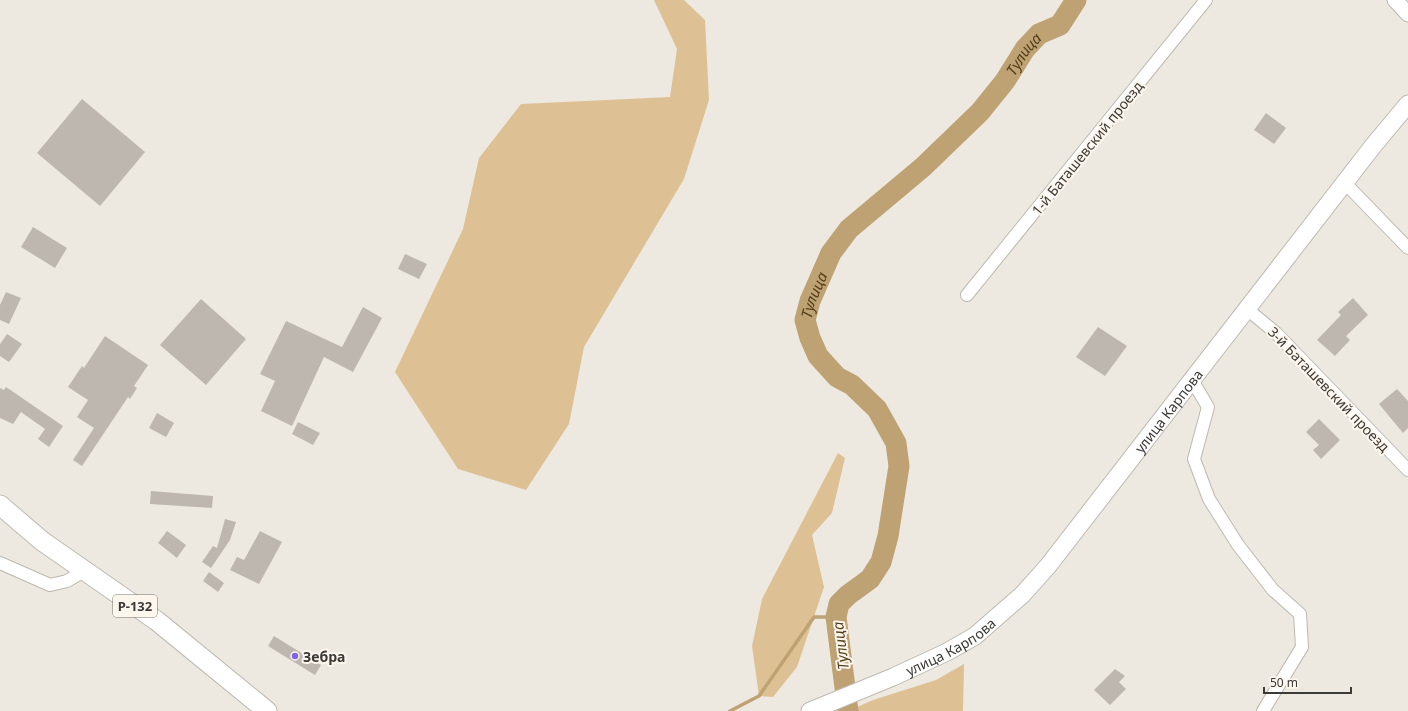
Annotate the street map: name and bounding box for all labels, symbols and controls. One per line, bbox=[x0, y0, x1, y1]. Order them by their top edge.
water label: Тулица bbox=[1001, 28, 1046, 79]
street label: 1-й Баташевский проезд bbox=[1027, 77, 1147, 219]
water label: Тулица bbox=[796, 268, 832, 320]
street label: 3-й Баташевский проезд bbox=[1264, 322, 1394, 456]
street label: улица Карпова bbox=[1130, 365, 1206, 456]
road number: Р-132 bbox=[113, 595, 157, 617]
street label: улица Карпова bbox=[903, 613, 999, 679]
water label: Тулица bbox=[827, 620, 853, 671]
place label: Зебра bbox=[303, 647, 345, 666]
marker: Зебра bbox=[290, 651, 300, 661]
scale bar bbox=[1264, 669, 1351, 695]
text: 50 m bbox=[1270, 674, 1298, 691]

